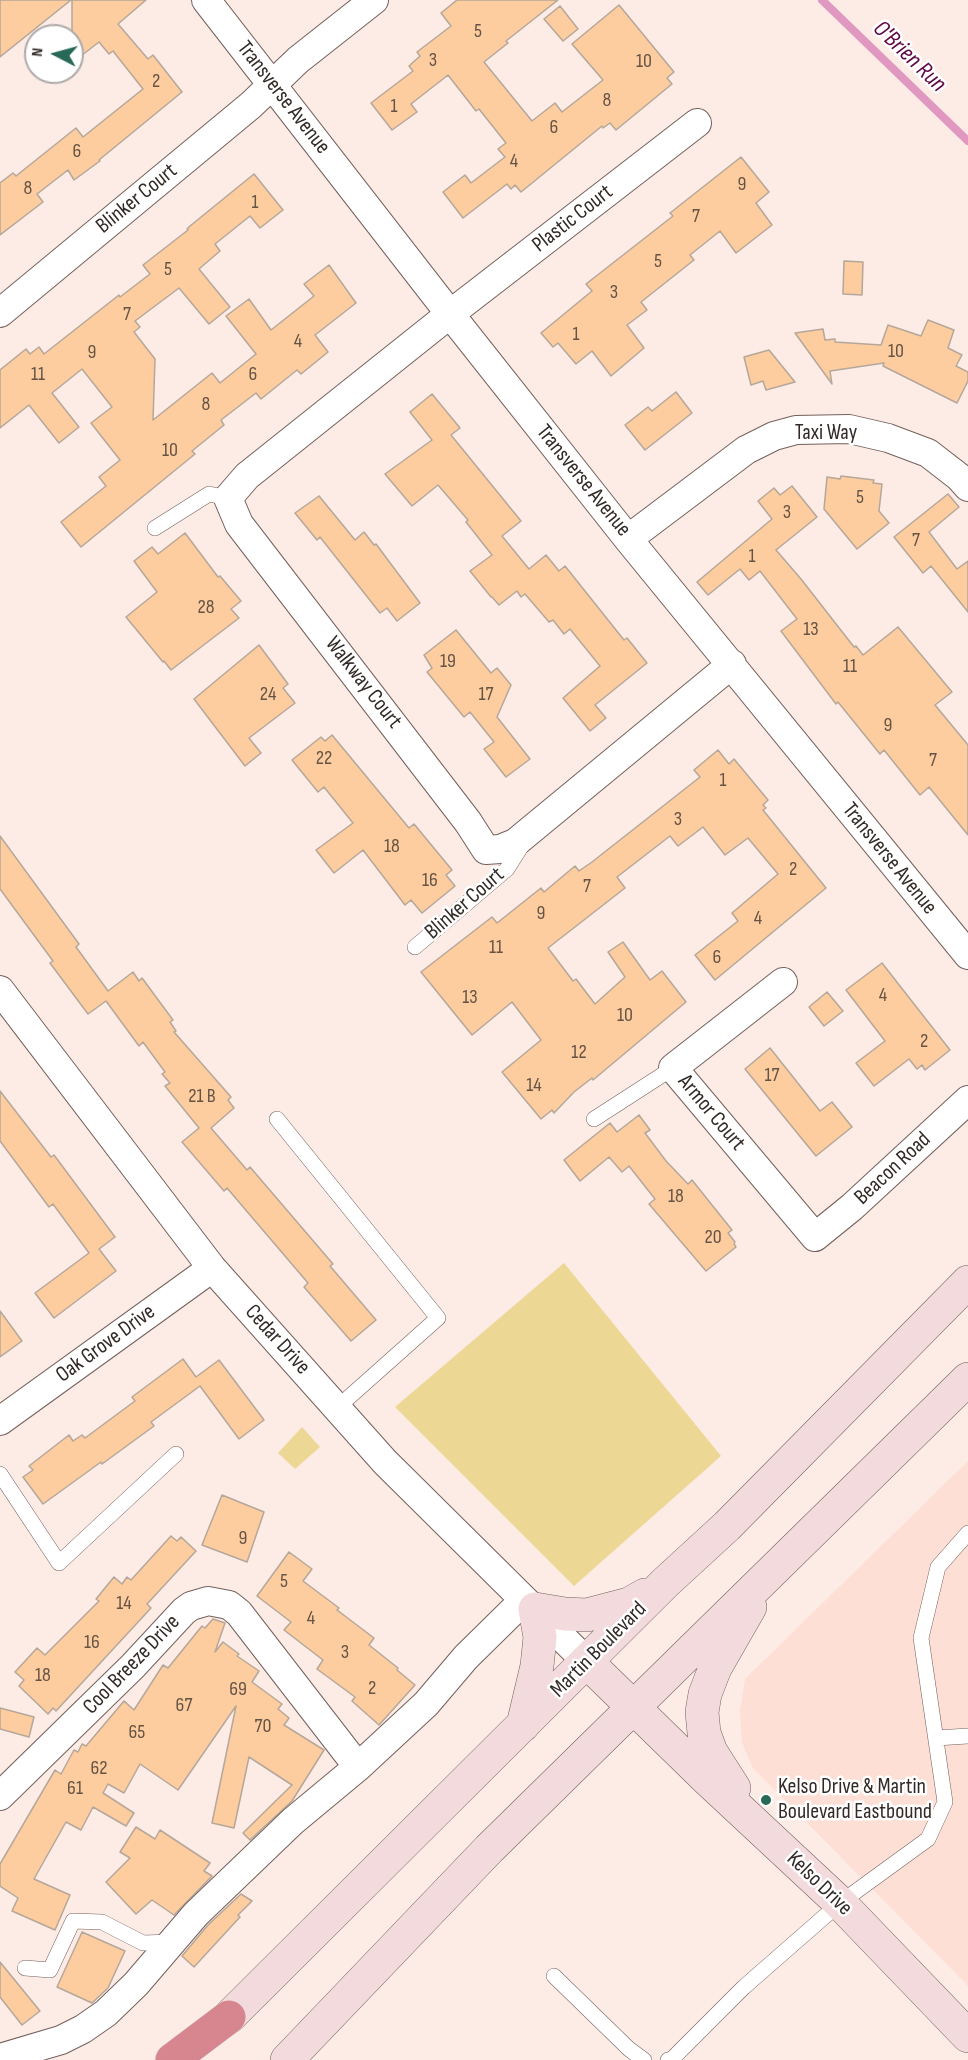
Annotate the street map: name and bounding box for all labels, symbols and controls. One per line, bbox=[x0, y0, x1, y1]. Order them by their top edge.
water label: O'Brien Run bbox=[866, 15, 952, 99]
house number: 5 bbox=[474, 20, 482, 44]
north arrow bbox=[24, 24, 84, 84]
street label: Transverse Avenue bbox=[231, 36, 335, 160]
text: N bbox=[28, 47, 47, 58]
house number: 3 bbox=[429, 49, 437, 73]
house number: 10 bbox=[636, 50, 652, 74]
house number: 2 bbox=[152, 70, 160, 94]
house number: 8 bbox=[603, 89, 611, 113]
house number: 1 bbox=[391, 95, 397, 119]
house number: 6 bbox=[550, 116, 558, 140]
house number: 6 bbox=[73, 140, 81, 164]
house number: 4 bbox=[510, 150, 518, 174]
street label: Blinker Court bbox=[91, 158, 183, 240]
house number: 9 bbox=[738, 173, 746, 197]
house number: 8 bbox=[24, 177, 32, 201]
street label: Plastic Court bbox=[527, 179, 619, 259]
house number: 1 bbox=[252, 191, 258, 215]
house number: 7 bbox=[692, 205, 700, 229]
house number: 5 bbox=[654, 250, 662, 274]
house number: 5 bbox=[164, 258, 172, 282]
house number: 3 bbox=[610, 281, 618, 305]
house number: 7 bbox=[123, 303, 131, 327]
house number: 1 bbox=[573, 323, 579, 347]
house number: 4 bbox=[294, 330, 302, 354]
house number: 10 bbox=[888, 340, 904, 364]
house number: 9 bbox=[88, 341, 96, 365]
house number: 11 bbox=[31, 363, 45, 387]
house number: 6 bbox=[249, 363, 257, 387]
house number: 8 bbox=[202, 393, 210, 417]
street label: Transverse Avenue bbox=[530, 420, 636, 542]
street label: Taxi Way bbox=[795, 420, 857, 446]
house number: 10 bbox=[162, 439, 178, 463]
house number: 5 bbox=[856, 486, 864, 510]
house number: 3 bbox=[783, 501, 791, 525]
house number: 7 bbox=[912, 529, 920, 553]
house number: 1 bbox=[749, 545, 755, 569]
house number: 28 bbox=[198, 596, 214, 620]
house number: 13 bbox=[803, 618, 819, 642]
street label: Walkway Court bbox=[319, 632, 407, 734]
house number: 19 bbox=[440, 650, 456, 674]
house number: 11 bbox=[843, 655, 857, 679]
house number: 24 bbox=[260, 683, 276, 707]
house number: 17 bbox=[479, 683, 493, 707]
house number: 9 bbox=[884, 714, 892, 738]
house number: 22 bbox=[316, 747, 332, 771]
house number: 7 bbox=[929, 749, 937, 773]
house number: 1 bbox=[720, 769, 726, 793]
street label: Transverse Avenue bbox=[836, 798, 942, 920]
house number: 3 bbox=[674, 808, 682, 832]
house number: 18 bbox=[384, 835, 400, 859]
house number: 2 bbox=[789, 858, 797, 882]
street label: Blinker Court bbox=[420, 862, 510, 946]
house number: 16 bbox=[422, 869, 438, 893]
house number: 7 bbox=[583, 875, 591, 899]
house number: 9 bbox=[537, 902, 545, 926]
house number: 4 bbox=[754, 907, 762, 931]
house number: 11 bbox=[489, 936, 503, 960]
house number: 6 bbox=[713, 946, 721, 970]
house number: 4 bbox=[879, 984, 887, 1008]
house number: 13 bbox=[462, 986, 478, 1010]
house number: 10 bbox=[617, 1004, 633, 1028]
house number: 2 bbox=[920, 1030, 928, 1054]
house number: 12 bbox=[571, 1041, 587, 1065]
house number: 17 bbox=[765, 1064, 779, 1088]
street label: Armor Court bbox=[672, 1070, 750, 1156]
house number: 14 bbox=[526, 1074, 542, 1098]
house number: 21 B bbox=[188, 1085, 216, 1109]
street label: Beacon Road bbox=[849, 1127, 937, 1211]
house number: 18 bbox=[668, 1185, 684, 1209]
house number: 20 bbox=[704, 1226, 722, 1250]
street label: Oak Grove Drive bbox=[51, 1299, 161, 1389]
street label: Cedar Drive bbox=[239, 1300, 315, 1380]
house number: 9 bbox=[239, 1527, 247, 1551]
house number: 5 bbox=[280, 1570, 288, 1594]
house number: 14 bbox=[116, 1592, 132, 1616]
street label: Martin Boulevard bbox=[546, 1597, 652, 1703]
house number: 4 bbox=[307, 1607, 315, 1631]
street label: Cool Breeze Drive bbox=[78, 1610, 186, 1720]
house number: 16 bbox=[84, 1631, 100, 1655]
house number: 3 bbox=[341, 1641, 349, 1665]
house number: 18 bbox=[35, 1664, 51, 1688]
house number: 2 bbox=[368, 1677, 376, 1701]
house number: 69 bbox=[229, 1678, 247, 1702]
house number: 67 bbox=[176, 1694, 192, 1718]
house number: 70 bbox=[255, 1715, 271, 1739]
house number: 65 bbox=[129, 1721, 145, 1745]
house number: 62 bbox=[90, 1757, 108, 1781]
place label: Kelso Drive & Martin Boulevard Eastbound bbox=[778, 1774, 932, 1826]
house number: 61 bbox=[67, 1777, 83, 1801]
marker: Kelso Drive & Martin Boulevard Eastbound bbox=[759, 1793, 773, 1807]
street label: Kelso Drive bbox=[781, 1846, 857, 1922]

